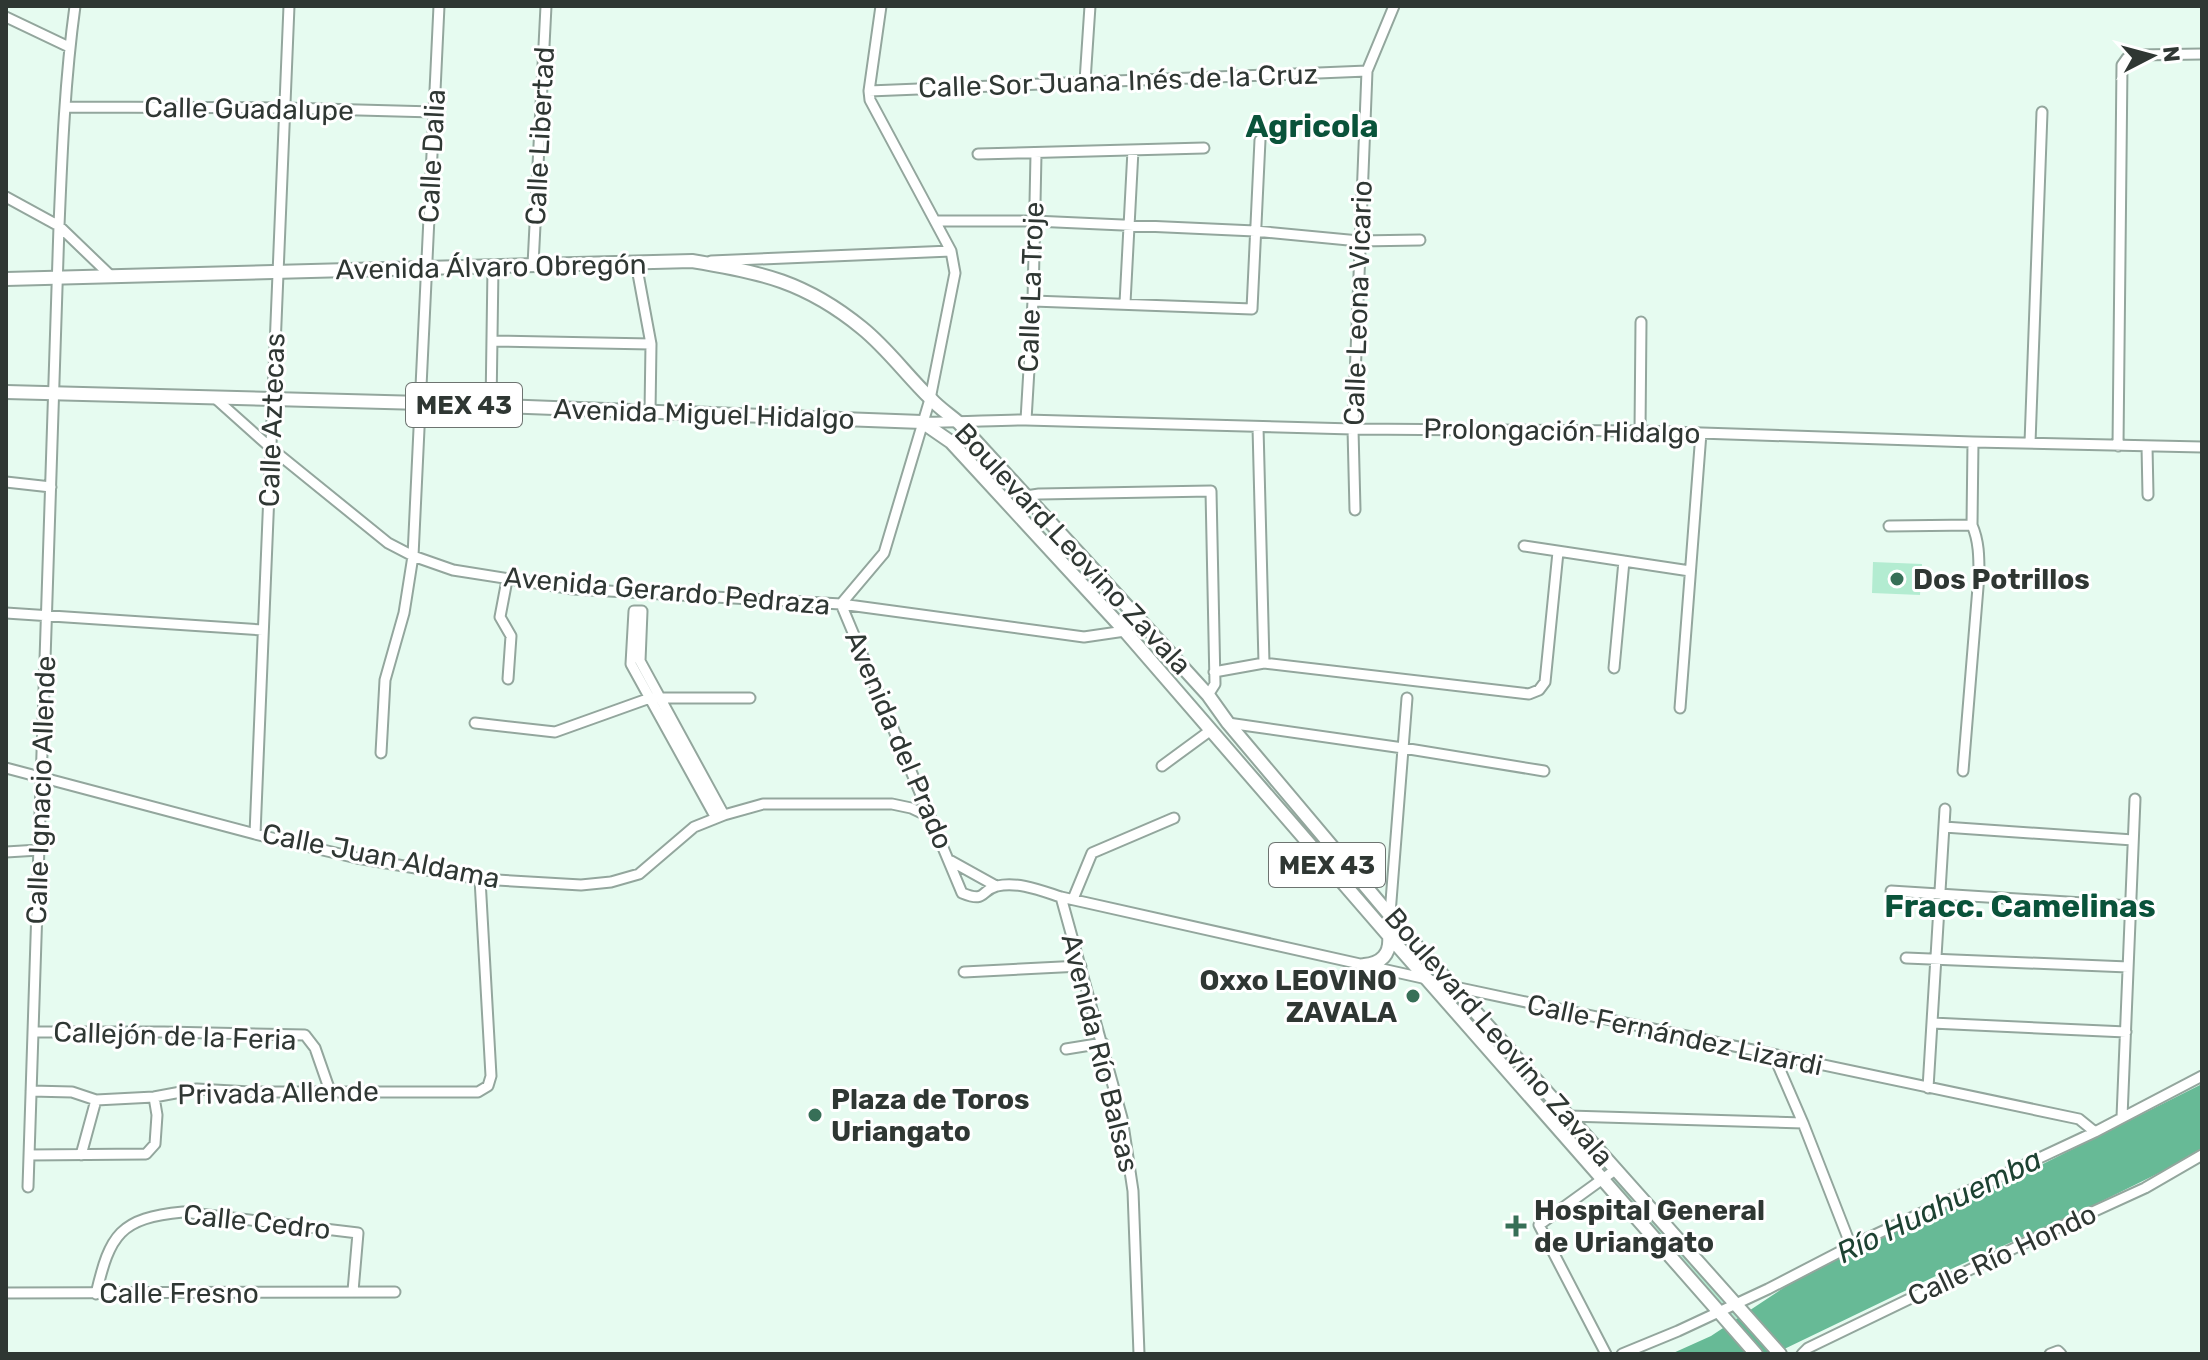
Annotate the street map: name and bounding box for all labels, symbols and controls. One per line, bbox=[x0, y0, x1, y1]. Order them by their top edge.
north arrow bbox=[2112, 16, 2192, 96]
text: N bbox=[2157, 45, 2186, 63]
street label: Calle Libertad bbox=[519, 46, 561, 226]
street label: Calle Sor Juana Inés de la Cruz bbox=[918, 58, 1318, 104]
street label: Calle Dalia bbox=[412, 88, 452, 224]
street label: Calle Guadalupe bbox=[144, 91, 354, 127]
district label: Agricola bbox=[1245, 107, 1379, 145]
street label: Calle Leona Vicario bbox=[1337, 180, 1379, 426]
street label: Calle La Troje bbox=[1012, 201, 1050, 373]
street label: Avenida Álvaro Obregón bbox=[335, 248, 647, 286]
street label: Calle Aztecas bbox=[252, 332, 292, 508]
road number: MEX 43 bbox=[406, 383, 522, 427]
street label: Avenida Miguel Hidalgo bbox=[553, 392, 855, 436]
street label: Prolongación Hidalgo bbox=[1423, 412, 1701, 450]
street label: Boulevard Leovino Zavala bbox=[948, 417, 1198, 681]
street label: Avenida Gerardo Pedraza bbox=[502, 560, 832, 622]
place label: Dos Potrillos bbox=[1913, 563, 2090, 596]
marker: Dos Potrillos bbox=[1888, 570, 1906, 588]
street label: Avenida del Prado bbox=[838, 626, 960, 854]
street label: Calle Ignacio Allende bbox=[20, 655, 62, 925]
street label: Calle Juan Aldama bbox=[259, 817, 503, 895]
road number: MEX 43 bbox=[1269, 843, 1385, 887]
district label: Fracc. Camelinas bbox=[1884, 887, 2156, 925]
street label: Boulevard Leovino Zavala bbox=[1378, 901, 1620, 1173]
street label: Avenida Río Balsas bbox=[1054, 930, 1146, 1176]
place label: Oxxo LEOVINO ZAVALA bbox=[1199, 964, 1397, 1029]
marker: Oxxo LEOVINO ZAVALA bbox=[1404, 987, 1422, 1005]
street label: Calle Fernández Lizardi bbox=[1524, 988, 1826, 1082]
street label: Callejón de la Feria bbox=[53, 1015, 297, 1057]
street label: Privada Allende bbox=[177, 1075, 379, 1111]
place label: Plaza de Toros Uriangato bbox=[831, 1083, 1030, 1148]
marker: Plaza de Toros Uriangato bbox=[806, 1106, 824, 1124]
water label: Río Huahuemba bbox=[1831, 1141, 2047, 1271]
place label: Hospital General de Uriangato bbox=[1534, 1194, 1765, 1259]
street label: Calle Río Hondo bbox=[1903, 1197, 2101, 1313]
street label: Calle Cedro bbox=[182, 1198, 332, 1246]
marker: Hospital General de Uriangato bbox=[1505, 1215, 1527, 1237]
street label: Calle Fresno bbox=[99, 1277, 259, 1310]

